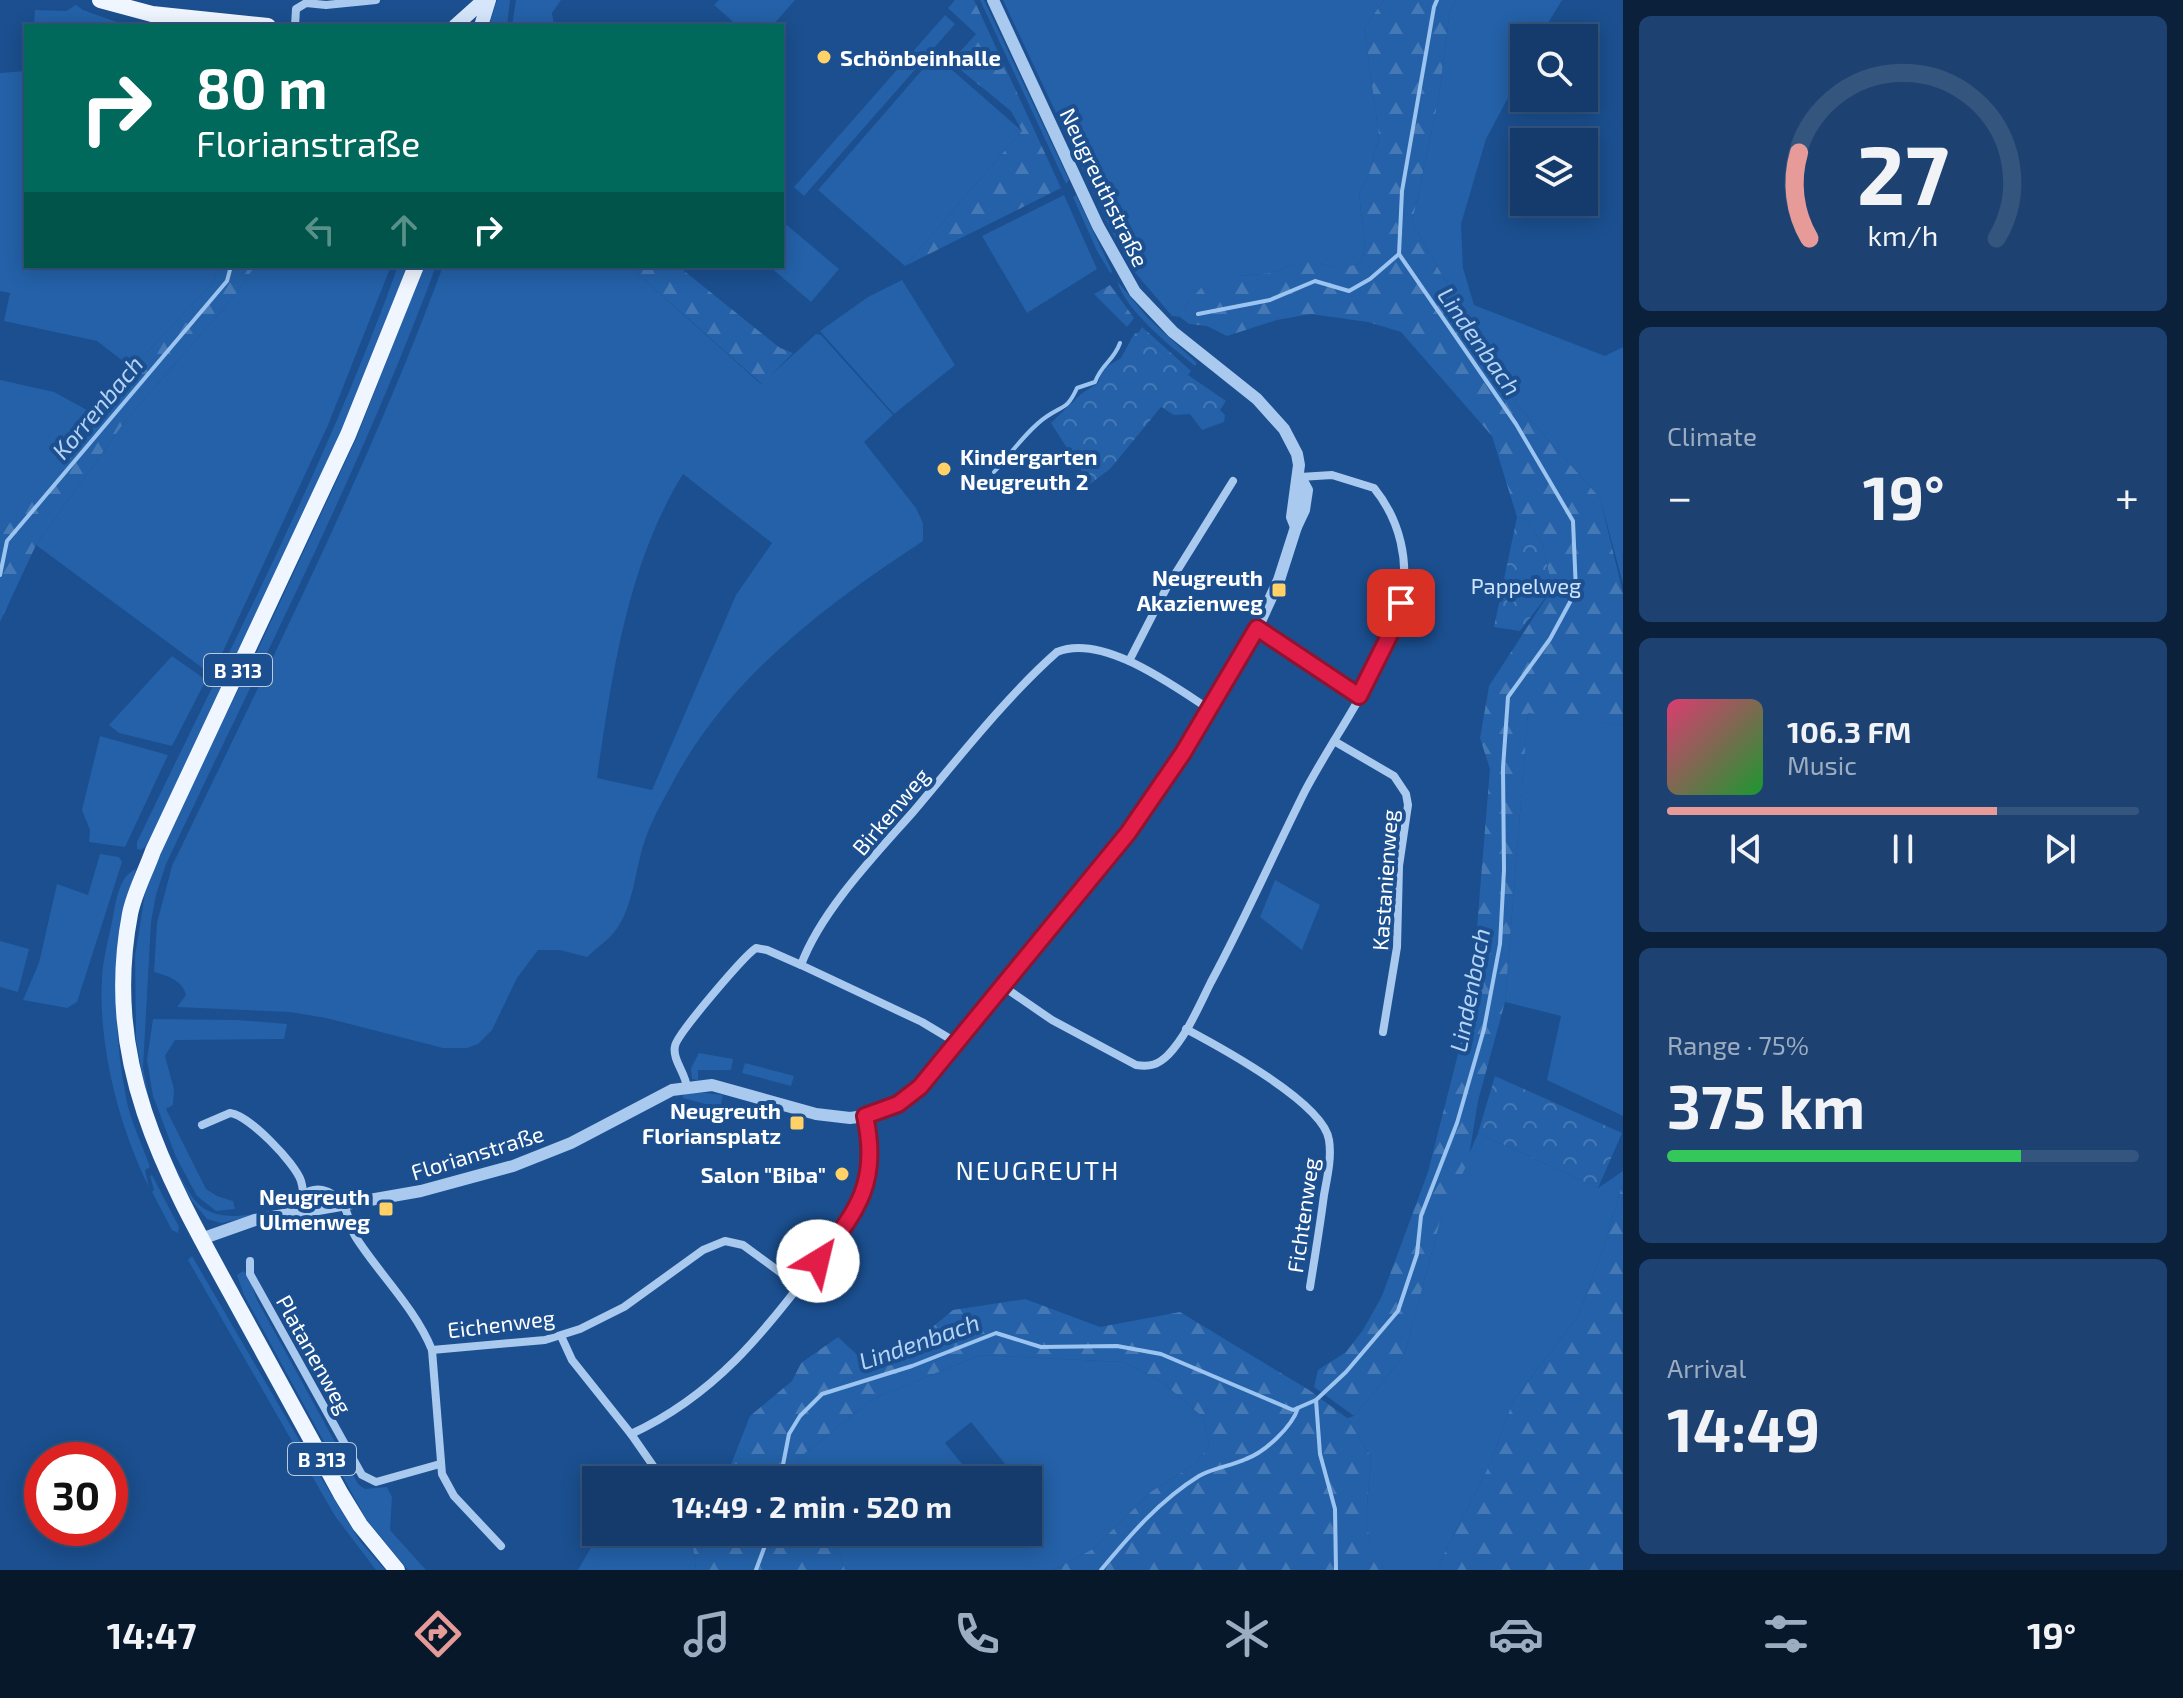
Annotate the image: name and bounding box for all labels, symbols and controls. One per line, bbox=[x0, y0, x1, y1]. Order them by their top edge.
map controls bbox=[1510, 24, 1598, 216]
button: search bbox=[1510, 24, 1598, 112]
place label: Schönbeinhalle bbox=[840, 44, 1001, 70]
marker: Schönbeinhalle bbox=[815, 48, 833, 66]
text: 80 m bbox=[196, 53, 328, 120]
icon: right bbox=[64, 56, 168, 160]
street label: Neugreuthstraße bbox=[1055, 103, 1155, 271]
text: Florianstraße bbox=[196, 121, 420, 164]
text: 27 bbox=[1857, 122, 1949, 222]
button: layers bbox=[1510, 128, 1598, 216]
icon: left bbox=[298, 208, 342, 252]
icon: ahead bbox=[382, 208, 426, 252]
icon: right bbox=[466, 208, 510, 252]
text: km/h bbox=[1868, 218, 1938, 253]
water label: Lindenbach bbox=[1432, 281, 1528, 401]
water label: Korrenbach bbox=[45, 349, 149, 465]
text: Climate bbox=[1667, 420, 1757, 451]
place label: Kindergarten Neugreuth 2 bbox=[960, 443, 1097, 494]
marker: Kindergarten Neugreuth 2 bbox=[935, 460, 953, 478]
text: 19° bbox=[1863, 460, 1945, 532]
text: − bbox=[1667, 469, 1693, 522]
text: + bbox=[2115, 469, 2139, 522]
place label: Neugreuth Akazienweg bbox=[1137, 564, 1263, 615]
pin bbox=[1367, 569, 1435, 637]
park label: Pappelweg bbox=[1471, 572, 1581, 598]
marker: Neugreuth Akazienweg bbox=[1270, 581, 1288, 599]
icon: arrive bbox=[1379, 581, 1423, 625]
road number: B 313 bbox=[204, 654, 272, 686]
text: 106.3 FM bbox=[1787, 713, 1912, 749]
text: Music bbox=[1787, 749, 1857, 780]
street label: Birkenweg bbox=[846, 762, 934, 860]
street label: Kastanienweg bbox=[1366, 808, 1402, 952]
icon: previous bbox=[1724, 827, 1768, 871]
icon: pause bbox=[1881, 827, 1925, 871]
icon: next bbox=[2038, 827, 2082, 871]
water label: Lindenbach bbox=[1443, 926, 1495, 1054]
text: Range · 75% bbox=[1667, 1029, 1809, 1060]
text: 375 km bbox=[1667, 1069, 1865, 1141]
place label: Neugreuth Floriansplatz bbox=[642, 1097, 781, 1148]
marker: Neugreuth Floriansplatz bbox=[788, 1114, 806, 1132]
street label: Florianstraße bbox=[408, 1120, 546, 1184]
district label: NEUGREUTH bbox=[956, 1154, 1120, 1185]
street label: Fichtenweg bbox=[1281, 1156, 1323, 1274]
place label: Salon "Biba" bbox=[701, 1161, 826, 1187]
marker: Salon "Biba" bbox=[833, 1165, 851, 1183]
place label: Neugreuth Ulmenweg bbox=[259, 1183, 370, 1234]
marker: Neugreuth Ulmenweg bbox=[377, 1200, 395, 1218]
position arrow bbox=[776, 1219, 860, 1303]
street label: Platanenweg bbox=[272, 1290, 358, 1418]
street label: Eichenweg bbox=[446, 1304, 556, 1342]
water label: Lindenbach bbox=[855, 1307, 983, 1375]
text: Arrival bbox=[1667, 1352, 1746, 1383]
text: 14:49 bbox=[1667, 1392, 1820, 1464]
speed limit sign: 30 bbox=[24, 1442, 128, 1546]
road number: B 313 bbox=[288, 1443, 356, 1475]
text: 14:49 · 2 min · 520 m bbox=[672, 1488, 952, 1524]
icon: directions bbox=[410, 1606, 466, 1662]
icon: music bbox=[679, 1606, 735, 1662]
icon: phone bbox=[949, 1606, 1005, 1662]
icon: climate bbox=[1219, 1606, 1275, 1662]
icon: car bbox=[1488, 1606, 1544, 1662]
icon: filters bbox=[1758, 1606, 1814, 1662]
text: 14:47 bbox=[107, 1613, 196, 1656]
text: 19° bbox=[2027, 1613, 2076, 1656]

